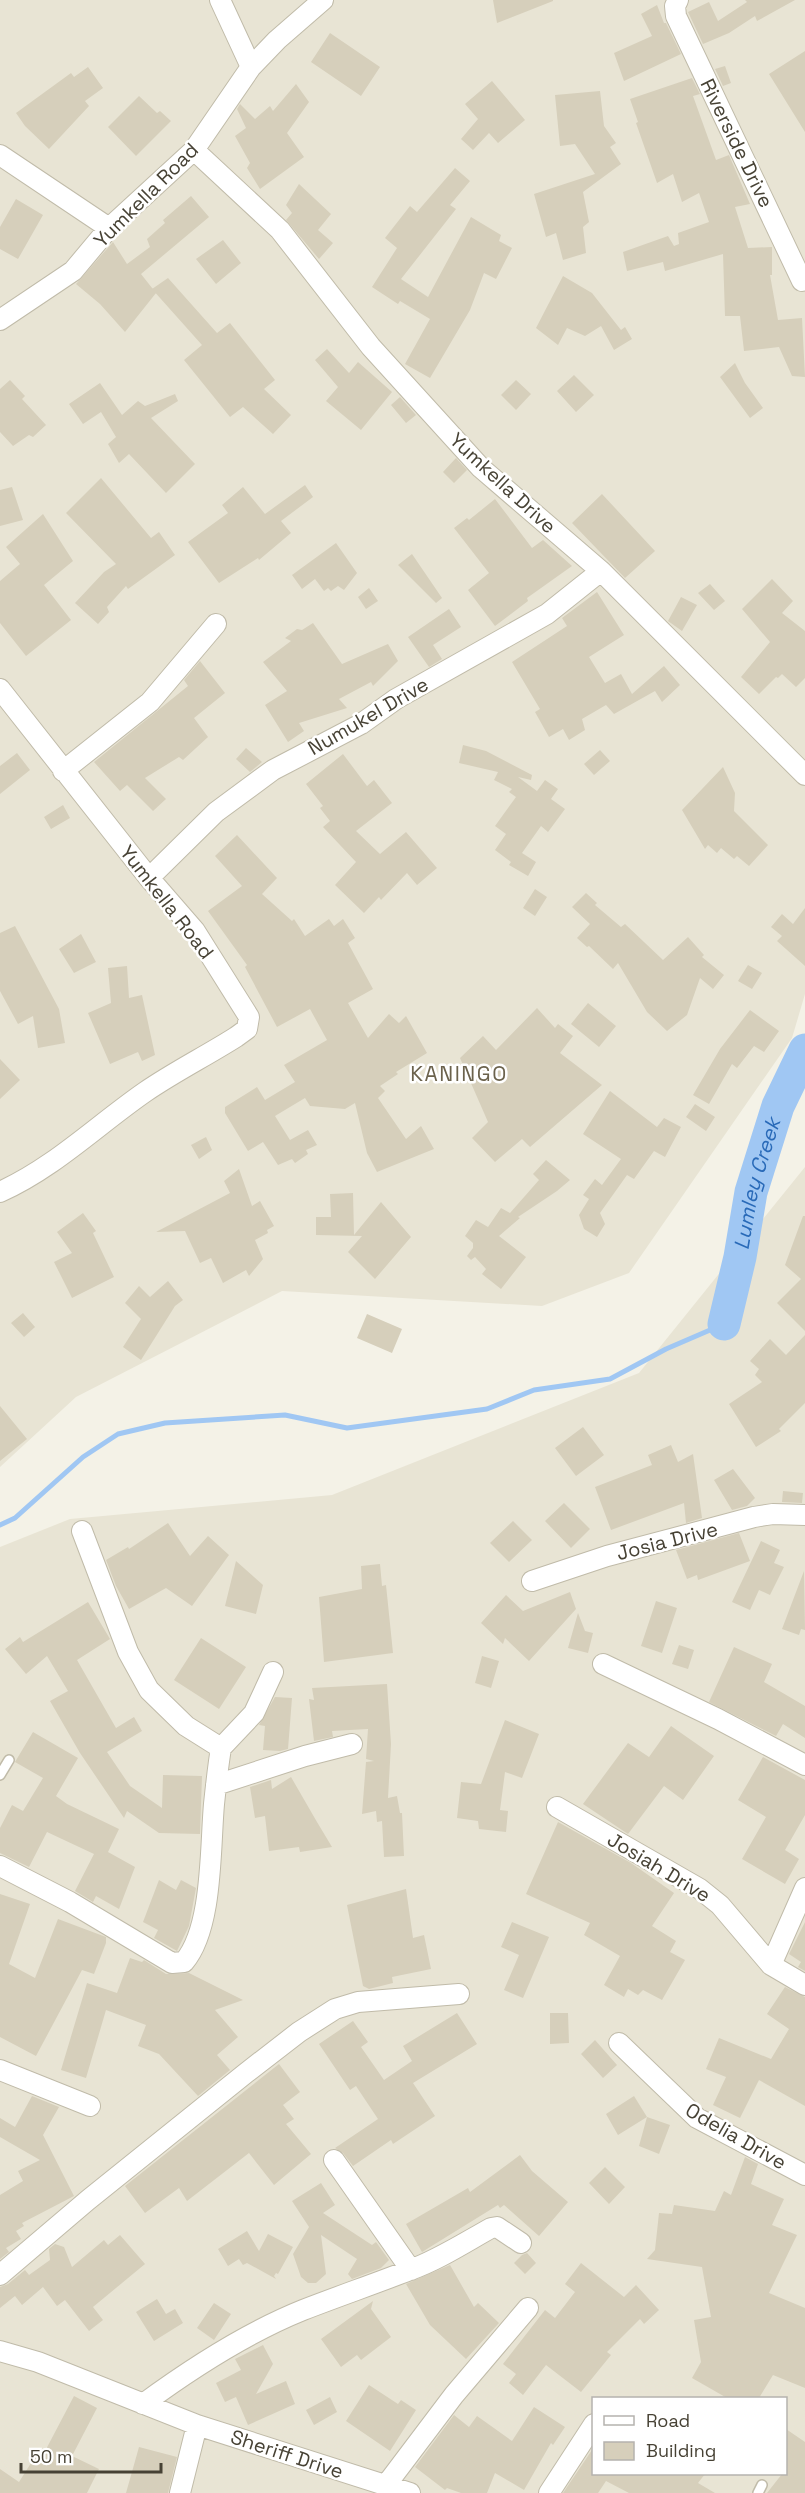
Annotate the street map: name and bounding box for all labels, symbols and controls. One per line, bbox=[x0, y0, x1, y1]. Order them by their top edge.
street label: Riverside Drive bbox=[695, 74, 779, 212]
street label: Yumkella Road bbox=[88, 137, 204, 253]
street label: Yumkella Drive bbox=[444, 427, 562, 539]
street label: Numukel Drive bbox=[303, 671, 433, 761]
street label: Yumkella Road bbox=[114, 840, 220, 964]
district label: KANINGO bbox=[410, 1060, 508, 1087]
water label: Lumley Creek bbox=[727, 1112, 787, 1252]
street label: Josia Drive bbox=[614, 1516, 720, 1566]
street label: Josiah Drive bbox=[603, 1826, 715, 1908]
street label: Odelia Drive bbox=[681, 2097, 791, 2175]
legend bbox=[592, 2397, 787, 2475]
text: Road bbox=[646, 2409, 690, 2432]
street label: Sheriff Drive bbox=[227, 2424, 347, 2484]
scale bar bbox=[21, 2436, 160, 2474]
text: Building bbox=[646, 2439, 716, 2462]
text: 50 m bbox=[30, 2445, 72, 2468]

